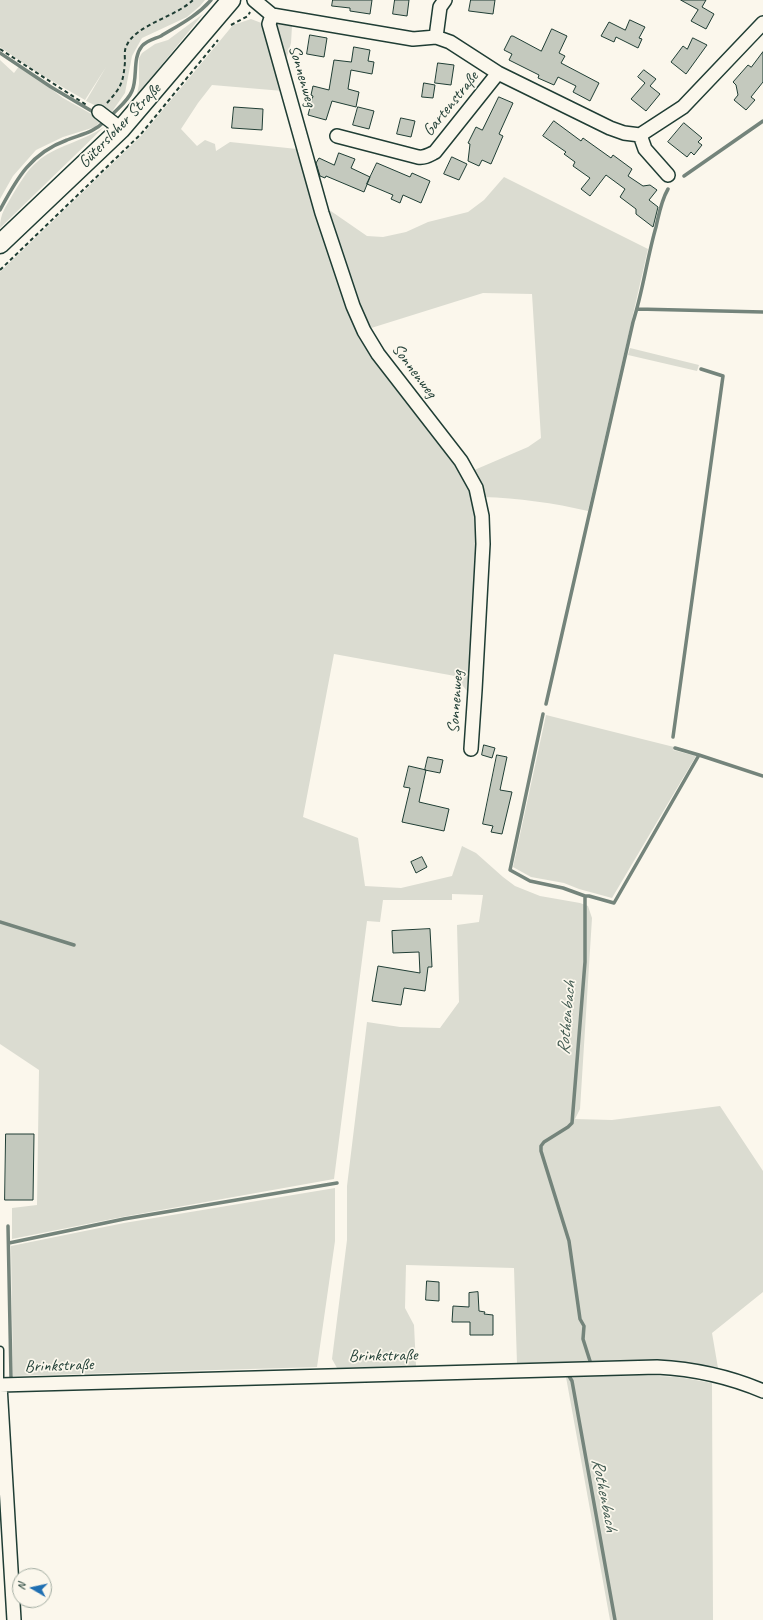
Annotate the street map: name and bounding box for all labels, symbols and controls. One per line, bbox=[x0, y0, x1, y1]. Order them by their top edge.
street label: Sonnenweg bbox=[284, 43, 320, 109]
street label: Gartenstraße bbox=[419, 67, 483, 141]
street label: Gütersloher Straße bbox=[74, 79, 166, 173]
street label: Sonnenweg bbox=[387, 340, 441, 402]
street label: Sonnenweg bbox=[444, 670, 468, 734]
water label: Rothenbach bbox=[553, 980, 581, 1056]
street label: Brinkstraße bbox=[348, 1345, 418, 1367]
street label: Brinkstraße bbox=[24, 1355, 94, 1377]
water label: Rothenbach bbox=[586, 1457, 622, 1533]
north arrow bbox=[12, 1568, 52, 1608]
text: N bbox=[14, 1582, 29, 1591]

